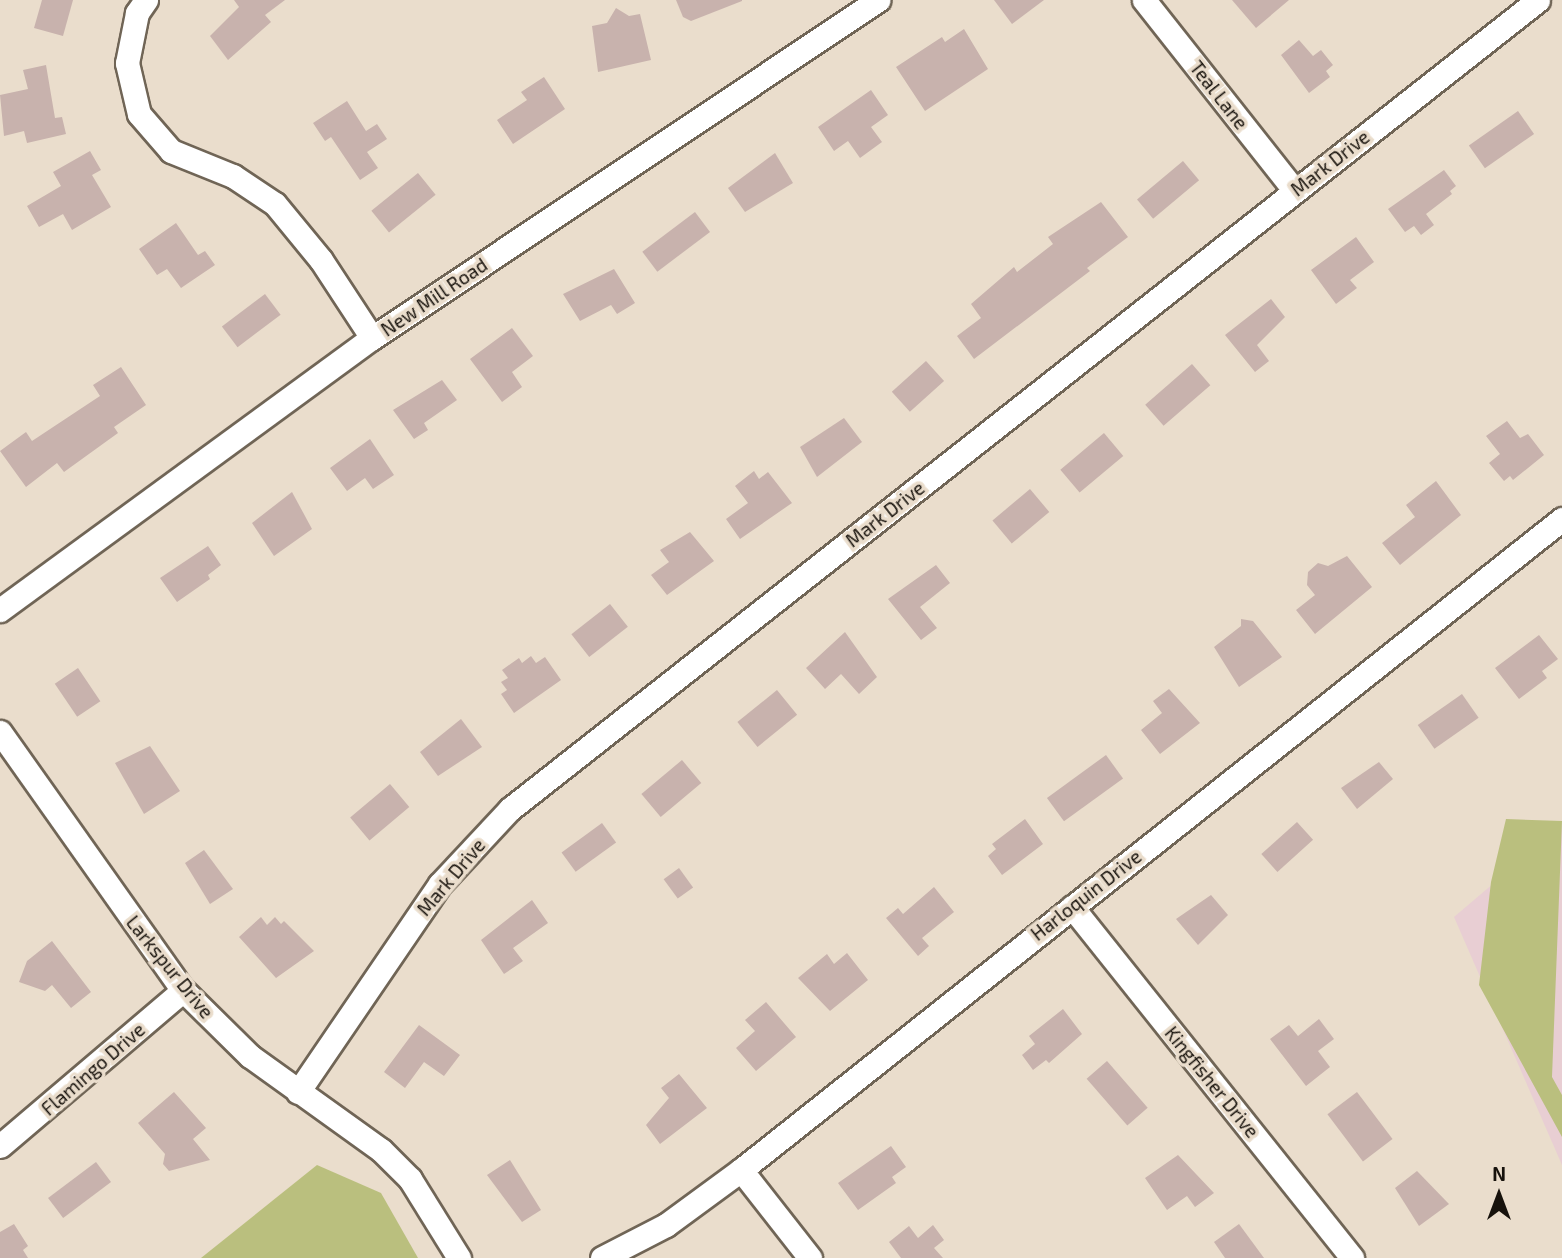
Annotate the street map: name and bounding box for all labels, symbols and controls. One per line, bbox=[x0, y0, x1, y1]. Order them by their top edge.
street label: Teal Lane bbox=[1185, 56, 1253, 134]
street label: Mark Drive bbox=[1286, 125, 1374, 201]
street label: New Mill Road bbox=[376, 253, 492, 341]
street label: Mark Drive bbox=[841, 476, 929, 552]
street label: Mark Drive bbox=[412, 834, 490, 920]
street label: Harloquin Drive bbox=[1026, 845, 1146, 945]
street label: Larkspur Drive bbox=[122, 911, 218, 1023]
street label: Flamingo Drive bbox=[37, 1018, 149, 1120]
street label: Kingfisher Drive bbox=[1160, 1022, 1264, 1142]
north arrow bbox=[1464, 1160, 1534, 1230]
text: N bbox=[1492, 1162, 1506, 1185]

